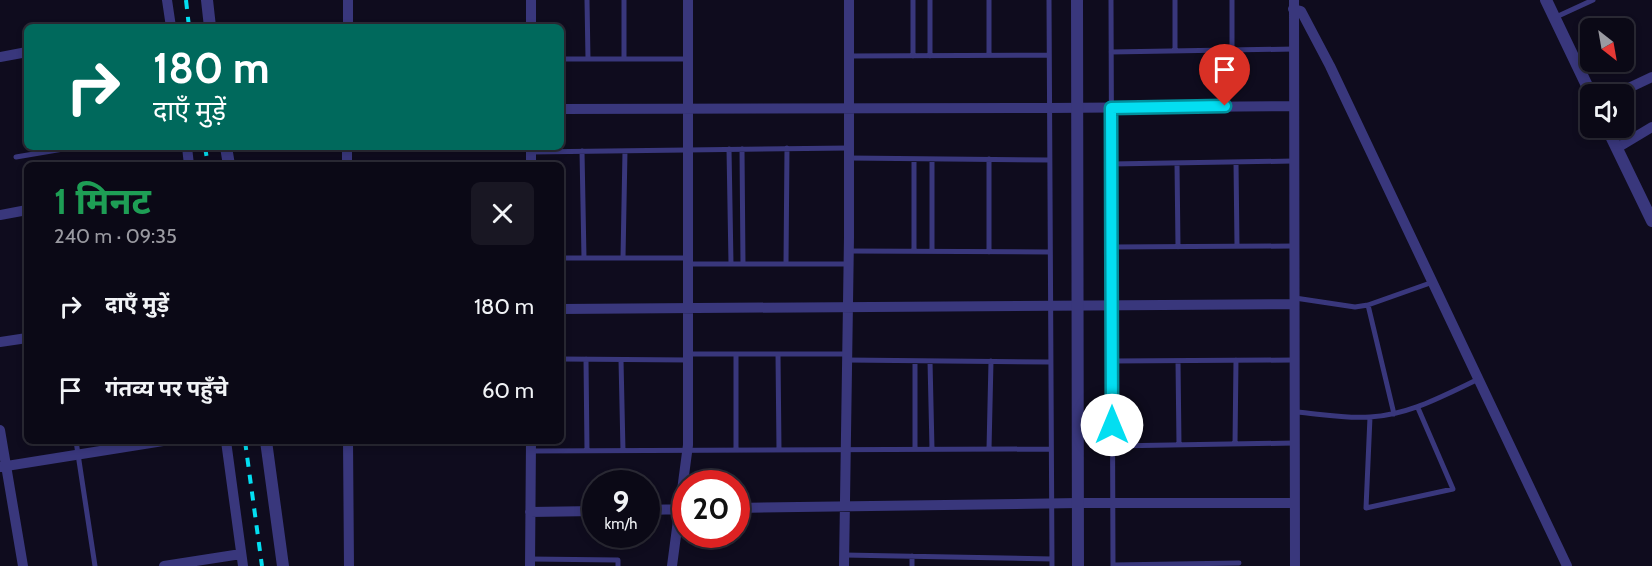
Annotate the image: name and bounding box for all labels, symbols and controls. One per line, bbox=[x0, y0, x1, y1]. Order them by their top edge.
north arrow bbox=[1580, 18, 1634, 72]
map controls bbox=[1580, 18, 1634, 138]
text: 180 m bbox=[153, 42, 269, 94]
pin bbox=[1199, 44, 1250, 106]
icon: right bbox=[54, 48, 132, 126]
icon: arrive bbox=[1208, 53, 1241, 86]
button: sound bbox=[1580, 84, 1634, 138]
text: दाएँ मुड़ें bbox=[153, 94, 226, 127]
text: 1 मिनट bbox=[54, 179, 151, 223]
button: close bbox=[471, 182, 534, 245]
text: 240 m · 09:35 bbox=[54, 224, 177, 248]
icon: right bbox=[54, 290, 87, 323]
text: दाएँ मुड़ें bbox=[105, 291, 169, 318]
text: 180 m bbox=[474, 293, 534, 320]
icon: arrive bbox=[54, 374, 87, 407]
text: गंतव्य पर पहुँचे bbox=[105, 375, 228, 402]
text: 60 m bbox=[482, 377, 534, 404]
position arrow bbox=[1080, 393, 1144, 457]
speed limit sign: 20 bbox=[672, 470, 750, 548]
text: 9 bbox=[613, 483, 629, 520]
text: km/h bbox=[605, 515, 637, 533]

